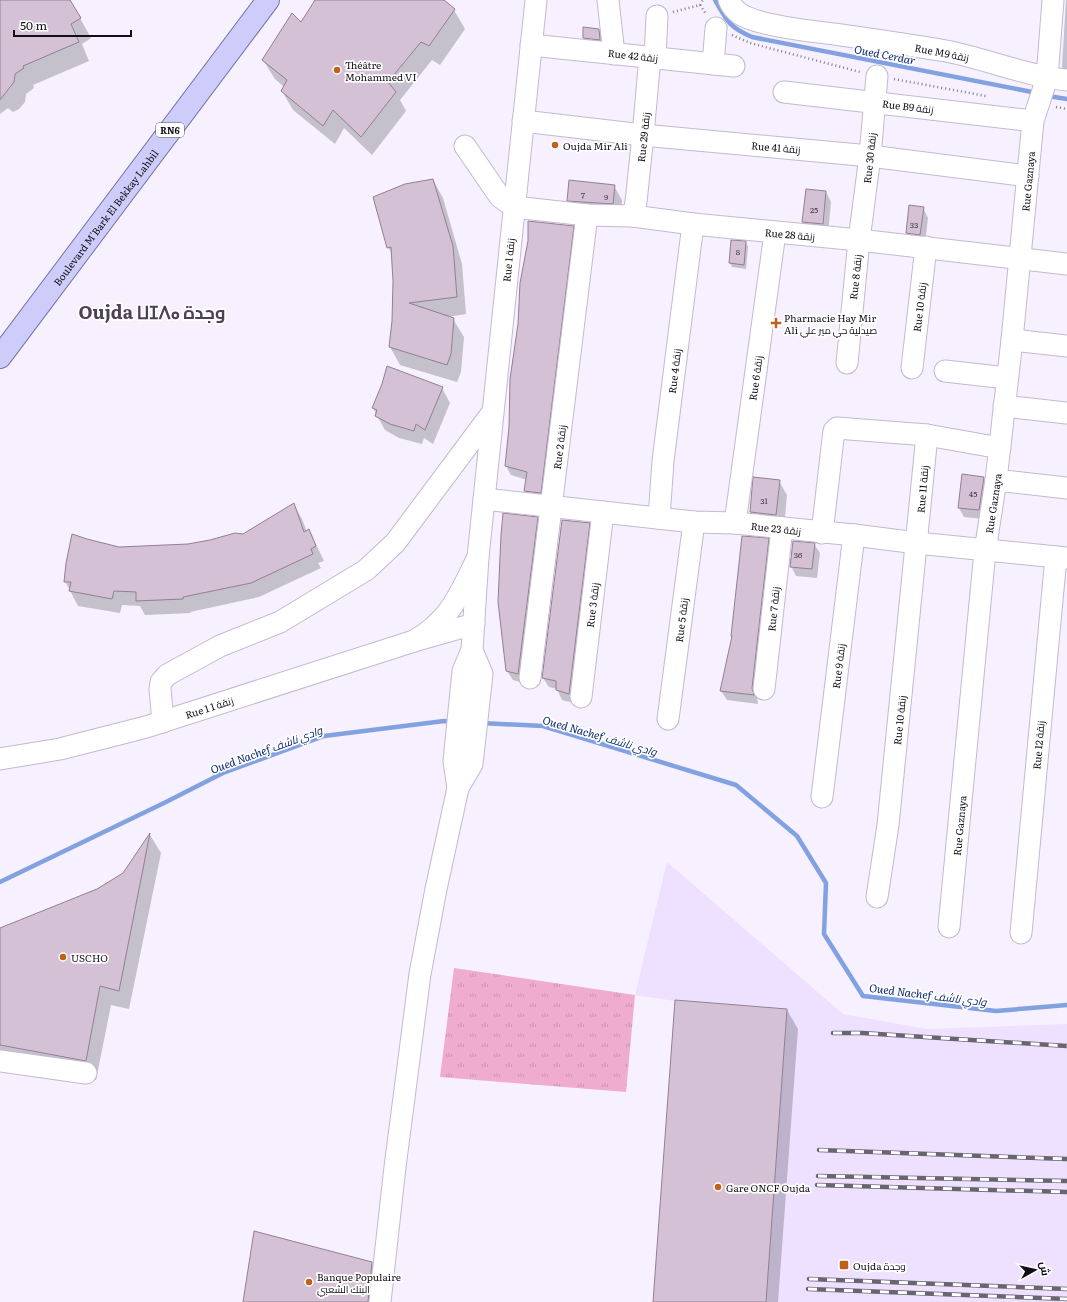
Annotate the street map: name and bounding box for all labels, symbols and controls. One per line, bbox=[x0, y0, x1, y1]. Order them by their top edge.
scale bar bbox=[14, 12, 131, 38]
text: 50 m bbox=[20, 16, 47, 34]
street label: Rue M9 زنقة bbox=[914, 39, 970, 65]
water label: Oued Cerdar bbox=[853, 40, 917, 68]
street label: Rue 42 زنقة bbox=[607, 45, 659, 65]
place label: Théâtre Mohammed VI bbox=[345, 57, 416, 84]
marker: Théâtre Mohammed VI bbox=[332, 65, 342, 75]
street label: Rue B9 زنقة bbox=[881, 95, 935, 117]
street label: Rue 29 زنقة bbox=[633, 111, 653, 163]
road number: RN6 bbox=[156, 123, 184, 137]
street label: Rue 30 زنقة bbox=[859, 132, 879, 184]
street label: Rue 41 زنقة bbox=[751, 137, 801, 157]
place label: Oujda Mir Ali bbox=[563, 138, 628, 153]
marker: Oujda Mir Ali bbox=[550, 140, 560, 150]
street label: Boulevard M'Bark El Bekkay Lahbil bbox=[49, 145, 162, 288]
street label: Rue Gaznaya bbox=[1017, 150, 1038, 212]
house number: 7 bbox=[581, 189, 585, 200]
house number: 9 bbox=[604, 191, 608, 202]
house number: 25 bbox=[810, 204, 818, 215]
house number: 33 bbox=[910, 219, 918, 230]
street label: Rue 28 زنقة bbox=[764, 224, 816, 244]
street label: Rue زنقة 1 bbox=[498, 237, 518, 283]
house number: 8 bbox=[736, 246, 741, 257]
street label: Rue 8 زنقة bbox=[845, 254, 865, 300]
street label: Rue 10 زنقة bbox=[909, 281, 929, 333]
district label: Oujda ⵡⵊⴷⴰ وجدة bbox=[79, 298, 225, 325]
place label: Pharmacie Hay Mir Ali صيدلية حي مير علي bbox=[784, 310, 877, 338]
marker: Pharmacie Hay Mir Ali صيدلية حي مير علي bbox=[771, 318, 781, 328]
street label: Rue 4 زنقة bbox=[664, 348, 684, 394]
street label: Rue 6 زنقة bbox=[744, 355, 766, 401]
street label: Rue 2 زنقة bbox=[549, 424, 569, 470]
street label: Rue 11 زنقة bbox=[912, 464, 932, 514]
street label: Rue Gaznaya bbox=[980, 472, 1004, 534]
house number: 45 bbox=[969, 488, 977, 499]
house number: 31 bbox=[760, 495, 769, 506]
street label: Rue 23 زنقة bbox=[750, 518, 802, 538]
house number: 36 bbox=[794, 549, 803, 560]
street label: Rue 3 زنقة bbox=[582, 582, 602, 628]
street label: Rue 7 زنقة bbox=[763, 586, 783, 632]
street label: Rue 5 زنقة bbox=[671, 597, 691, 643]
street label: Rue 9 زنقة bbox=[828, 643, 848, 689]
street label: Rue 1 زنقة 1 bbox=[183, 692, 235, 722]
street label: Rue 10 زنقة bbox=[889, 695, 909, 745]
water label: Oued Nachef وادي ناشف bbox=[540, 711, 660, 761]
street label: Rue 12 زنقة bbox=[1028, 720, 1048, 770]
water label: Oued Nachef وادي ناشف bbox=[208, 721, 326, 779]
street label: Rue Gaznaya bbox=[948, 794, 969, 856]
place label: USCHO bbox=[71, 950, 108, 965]
marker: USCHO bbox=[58, 952, 68, 962]
water label: Oued Nachef وادي ناشف bbox=[868, 979, 989, 1011]
place label: Gare ONCF Oujda bbox=[726, 1180, 811, 1195]
marker: Gare ONCF Oujda bbox=[713, 1182, 723, 1192]
north arrow bbox=[1015, 1250, 1055, 1290]
place label: Oujda وجدة bbox=[853, 1258, 906, 1273]
marker: Oujda وجدة bbox=[838, 1259, 850, 1271]
text: ش bbox=[1037, 1260, 1055, 1277]
place label: Banque Populaire البنك الشعبي bbox=[317, 1269, 401, 1297]
marker: Banque Populaire البنك الشعبي bbox=[304, 1277, 314, 1287]

